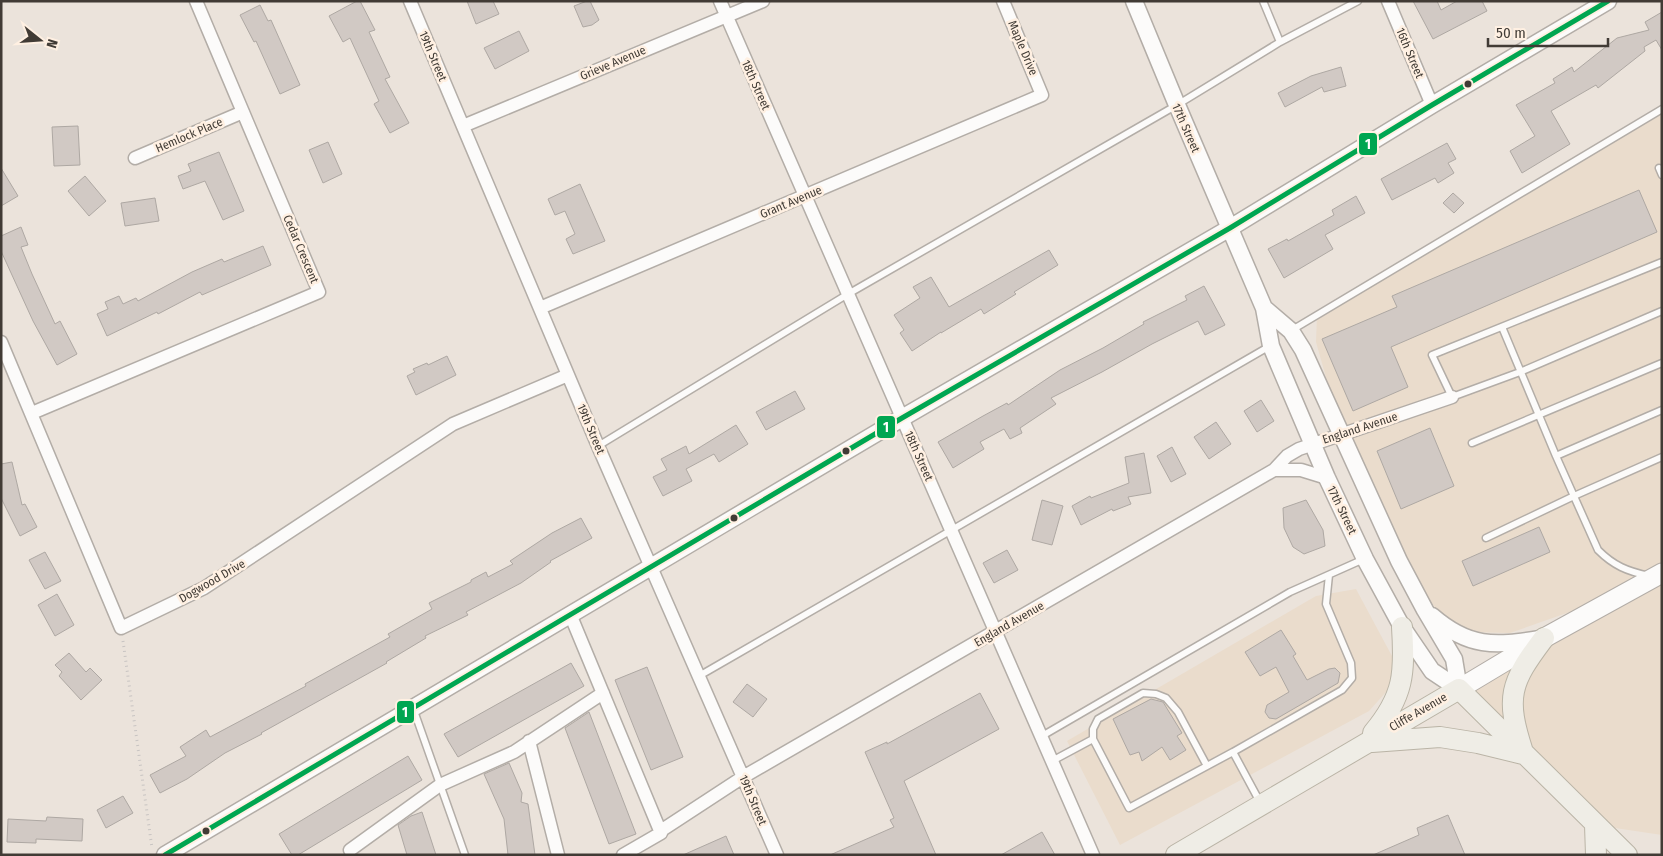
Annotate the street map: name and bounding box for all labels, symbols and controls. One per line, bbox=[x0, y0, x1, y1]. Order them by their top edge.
north arrow bbox=[15, 15, 65, 65]
scale bar bbox=[1488, 15, 1608, 47]
street label: Maple Drive bbox=[1005, 19, 1041, 78]
text: 50 m bbox=[1496, 24, 1526, 42]
street label: 16th Street bbox=[1393, 26, 1427, 80]
street label: 19th Street bbox=[416, 29, 450, 83]
text: N bbox=[43, 37, 61, 50]
street label: Grieve Avenue bbox=[578, 43, 648, 83]
street label: 18th Street bbox=[739, 58, 773, 112]
unlabelled marker bbox=[1463, 79, 1473, 89]
street label: 17th Street bbox=[1169, 101, 1203, 155]
street label: Hemlock Place bbox=[153, 115, 225, 155]
line badge: 1 bbox=[1358, 132, 1378, 156]
text: 1 bbox=[1365, 136, 1371, 153]
street label: Grant Avenue bbox=[758, 183, 824, 221]
street label: Cedar Crescent bbox=[280, 213, 322, 285]
street label: 19th Street bbox=[574, 402, 608, 456]
street label: England Avenue bbox=[1321, 409, 1399, 447]
line badge: 1 bbox=[876, 415, 896, 439]
text: 1 bbox=[883, 419, 889, 436]
street label: 18th Street bbox=[902, 429, 936, 483]
unlabelled marker bbox=[841, 446, 851, 456]
street label: 17th Street bbox=[1324, 484, 1360, 537]
unlabelled marker bbox=[729, 513, 739, 523]
street label: Dogwood Drive bbox=[176, 556, 248, 606]
street label: England Avenue bbox=[972, 598, 1046, 650]
street label: Cliffe Avenue bbox=[1387, 690, 1449, 734]
line badge: 1 bbox=[396, 700, 415, 724]
text: 1 bbox=[402, 704, 408, 721]
street label: 19th Street bbox=[736, 773, 770, 827]
unlabelled marker bbox=[201, 826, 211, 836]

